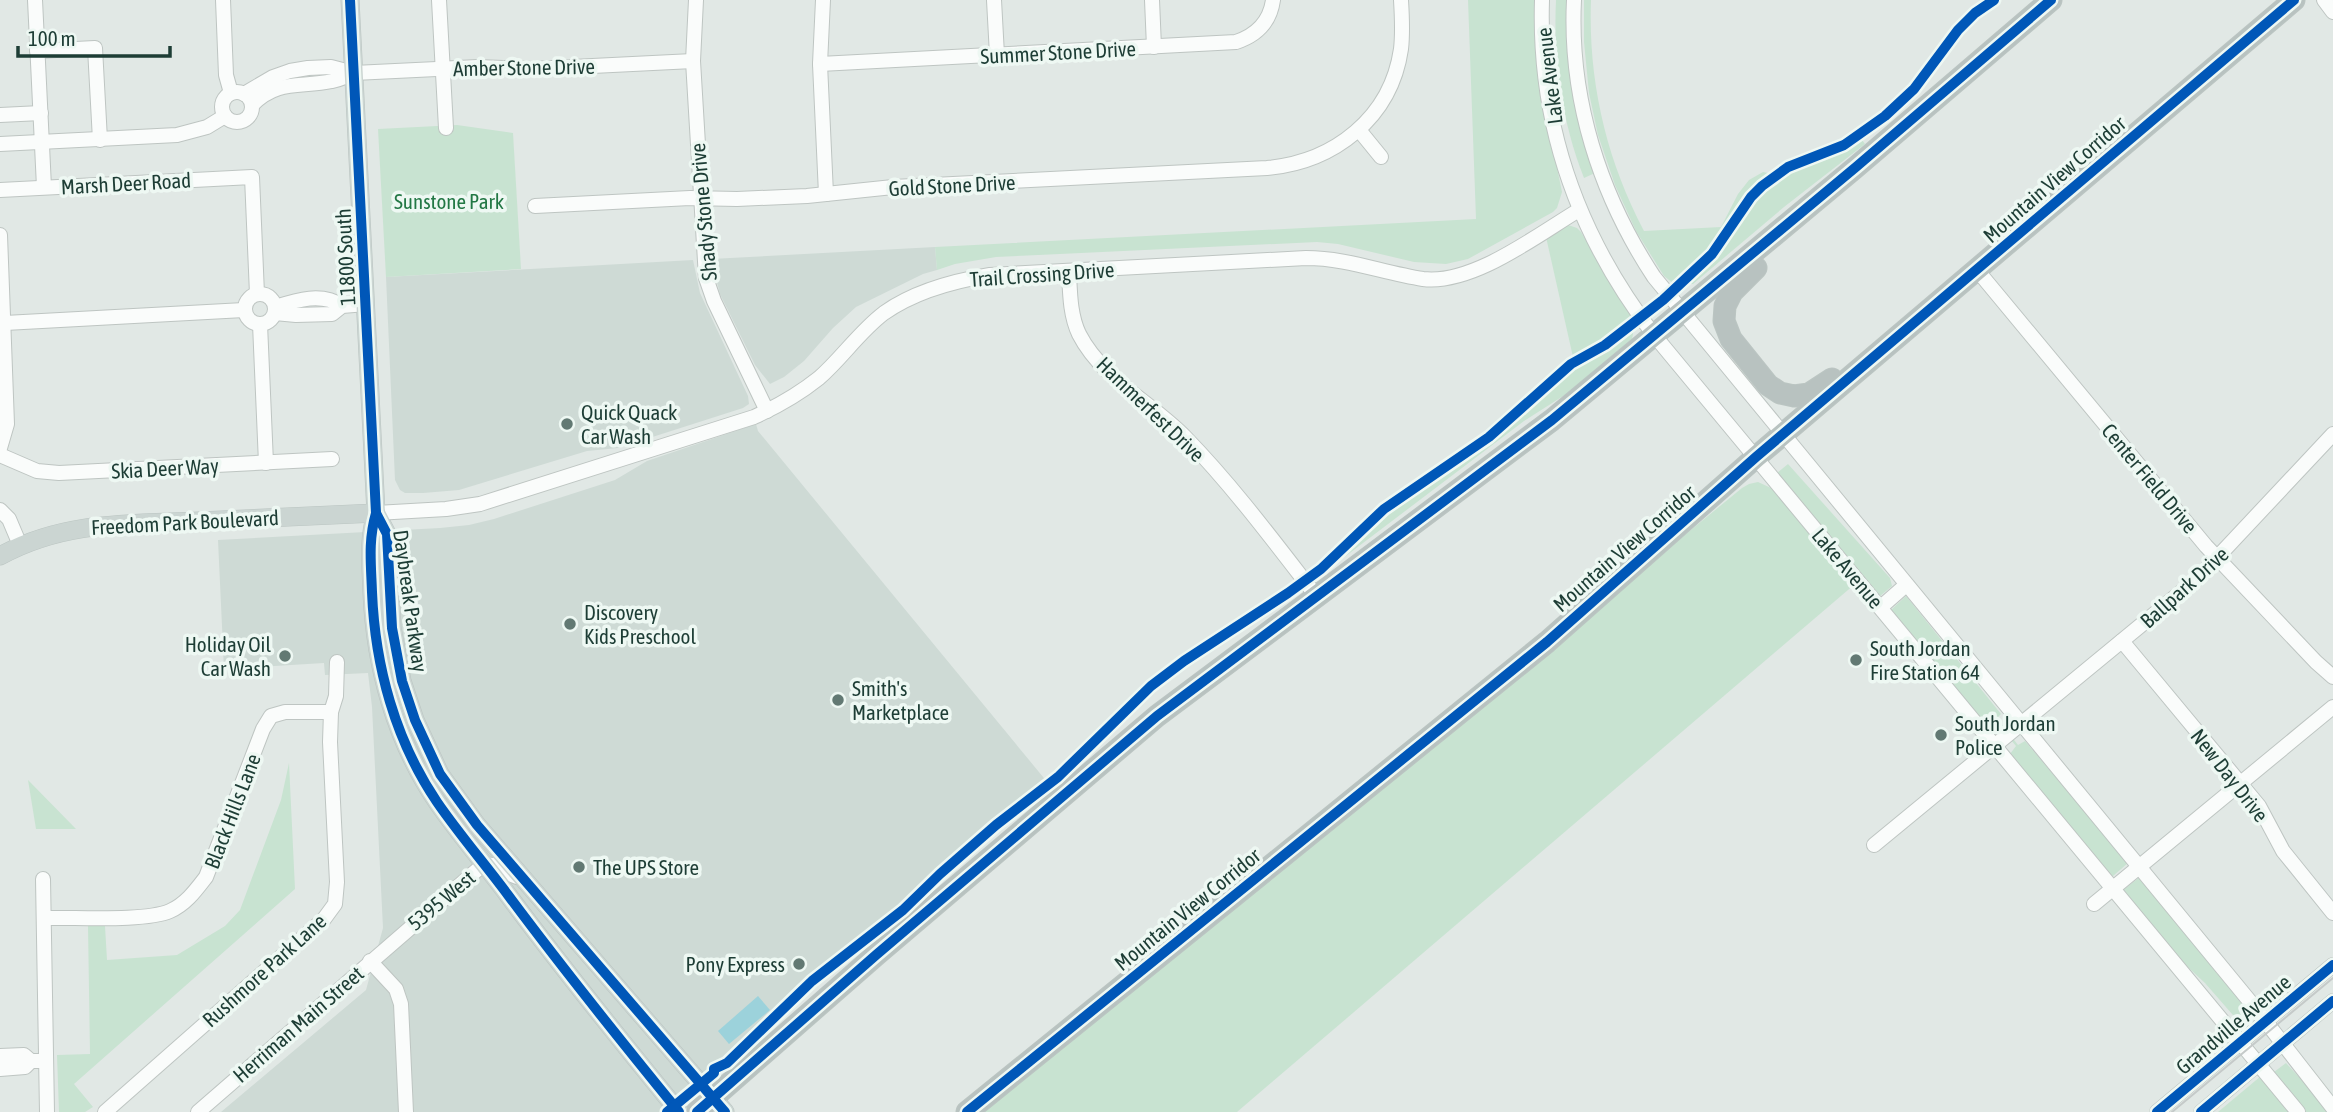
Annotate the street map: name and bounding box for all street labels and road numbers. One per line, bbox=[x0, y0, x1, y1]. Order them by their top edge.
street label: Lake Avenue bbox=[1531, 26, 1567, 126]
street label: Summer Stone Drive bbox=[980, 36, 1136, 68]
street label: Amber Stone Drive bbox=[453, 54, 595, 80]
street label: Mountain View Corridor bbox=[1978, 110, 2131, 247]
street label: Shady Stone Drive bbox=[685, 142, 721, 282]
street label: Marsh Deer Road bbox=[60, 168, 192, 198]
street label: Gold Stone Drive bbox=[888, 170, 1016, 200]
street label: 11800 South bbox=[330, 208, 360, 306]
street label: Trail Crossing Drive bbox=[969, 257, 1115, 291]
street label: Hammerfest Drive bbox=[1092, 352, 1210, 466]
street label: Center Field Drive bbox=[2097, 418, 2203, 538]
street label: Skia Deer Way bbox=[111, 453, 220, 483]
street label: Mountain View Corridor bbox=[1548, 479, 1701, 616]
street label: Freedom Park Boulevard bbox=[91, 505, 279, 539]
street label: Lake Avenue bbox=[1808, 523, 1888, 613]
street label: Daybreak Parkway bbox=[389, 528, 433, 674]
street label: Ballpark Drive bbox=[2135, 541, 2233, 633]
street label: New Day Drive bbox=[2186, 724, 2274, 826]
street label: Black Hills Lane bbox=[199, 750, 265, 872]
street label: Mountain View Corridor bbox=[1109, 842, 1265, 975]
street label: 5395 West bbox=[403, 865, 479, 935]
street label: Rushmore Park Lane bbox=[197, 908, 331, 1032]
street label: Herriman Main Street bbox=[228, 961, 368, 1087]
street label: Grandville Avenue bbox=[2171, 969, 2295, 1079]

